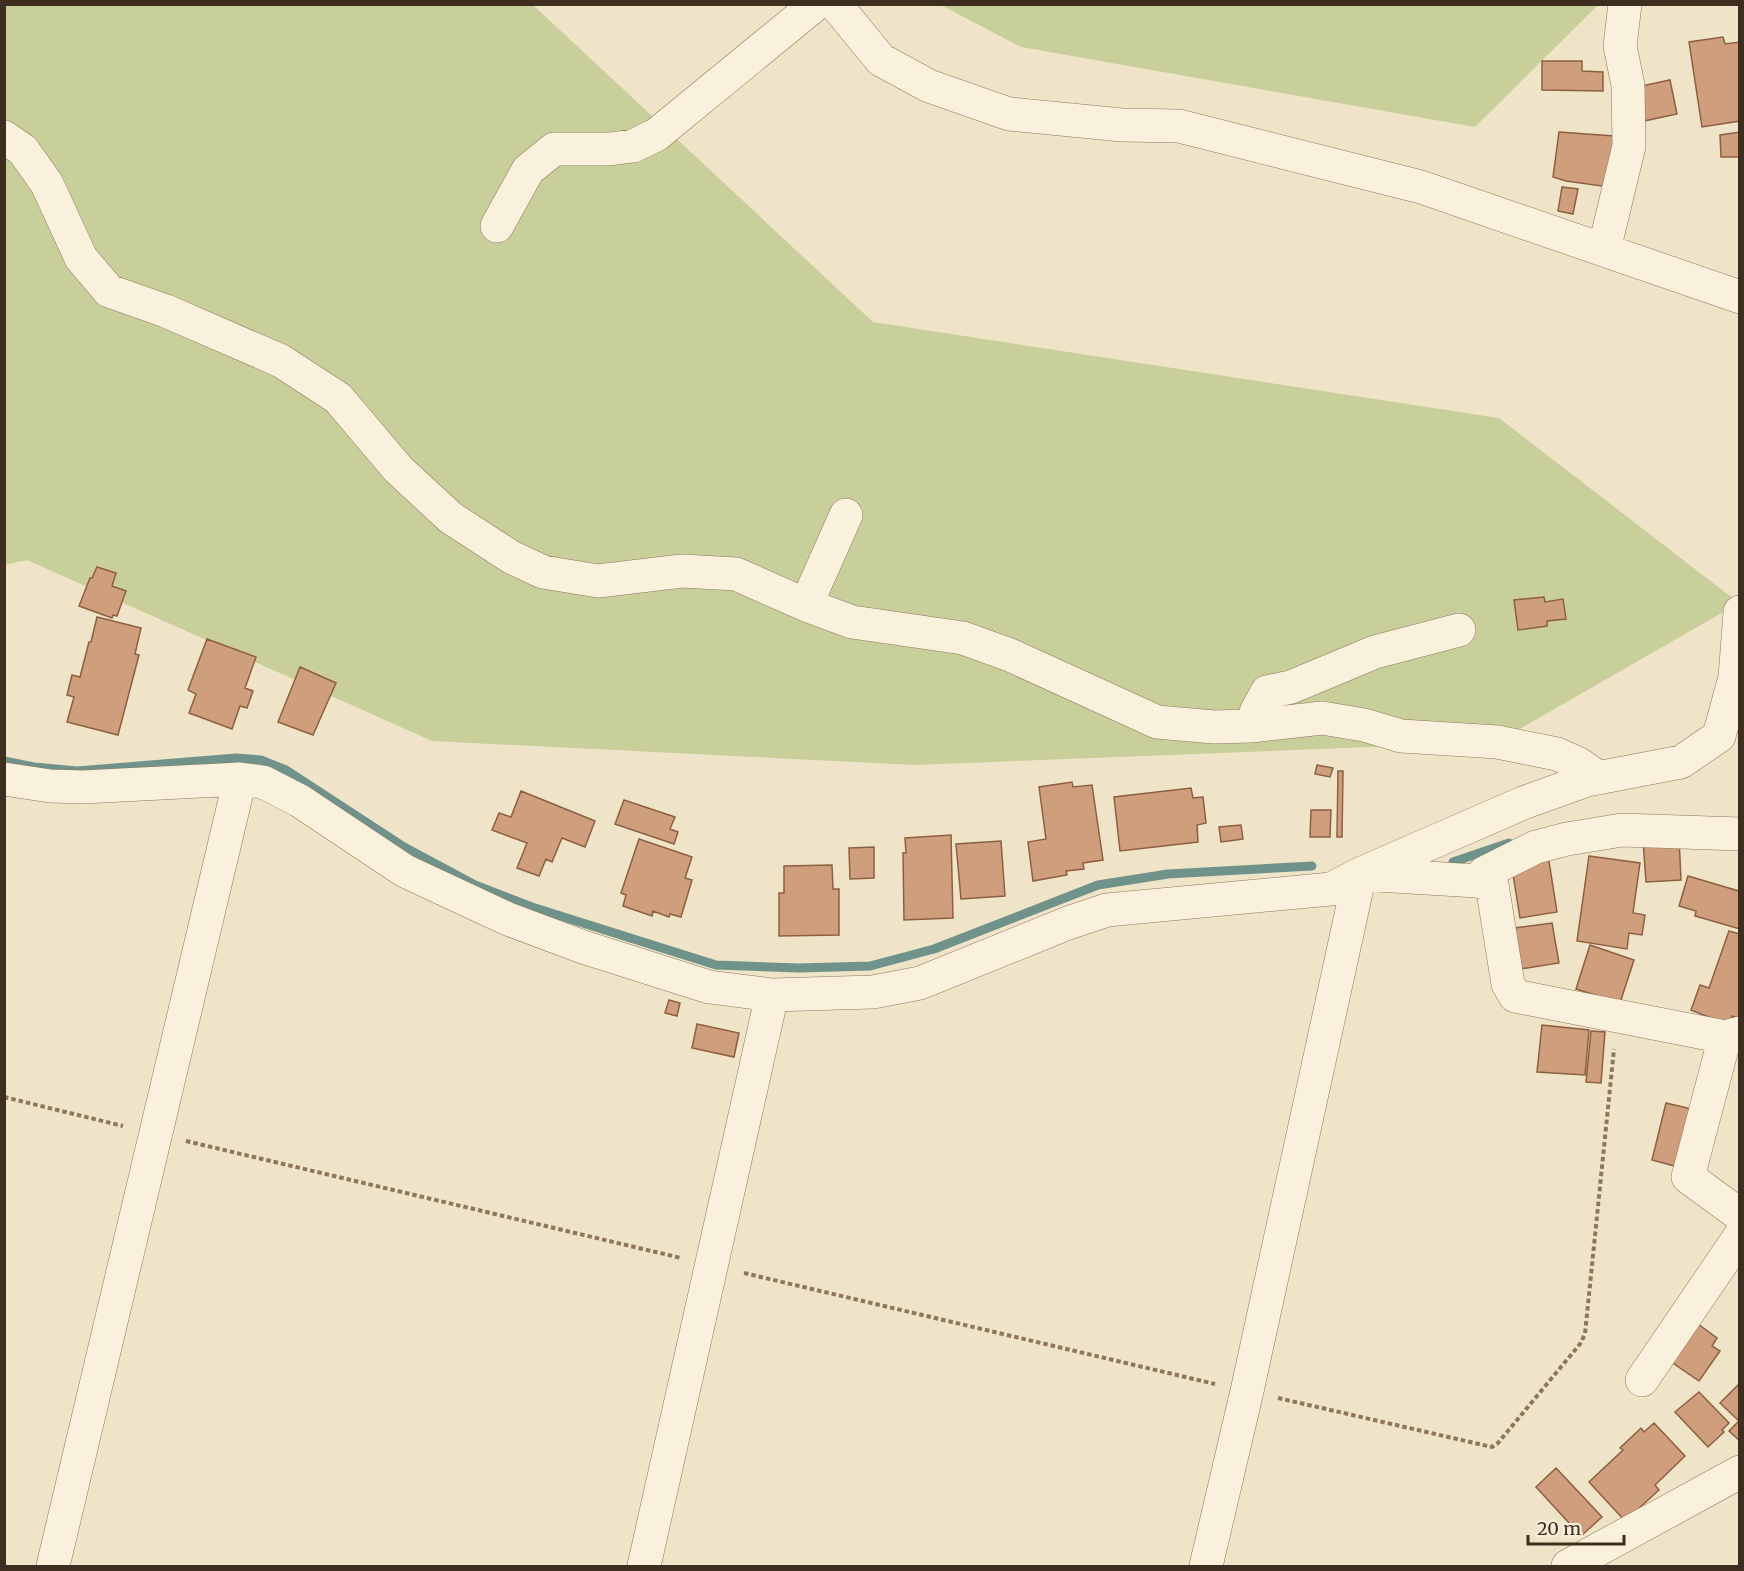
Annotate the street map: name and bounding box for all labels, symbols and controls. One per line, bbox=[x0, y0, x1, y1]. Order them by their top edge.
scale bar bbox=[1528, 1508, 1624, 1546]
text: 20 m bbox=[1537, 1517, 1581, 1540]

